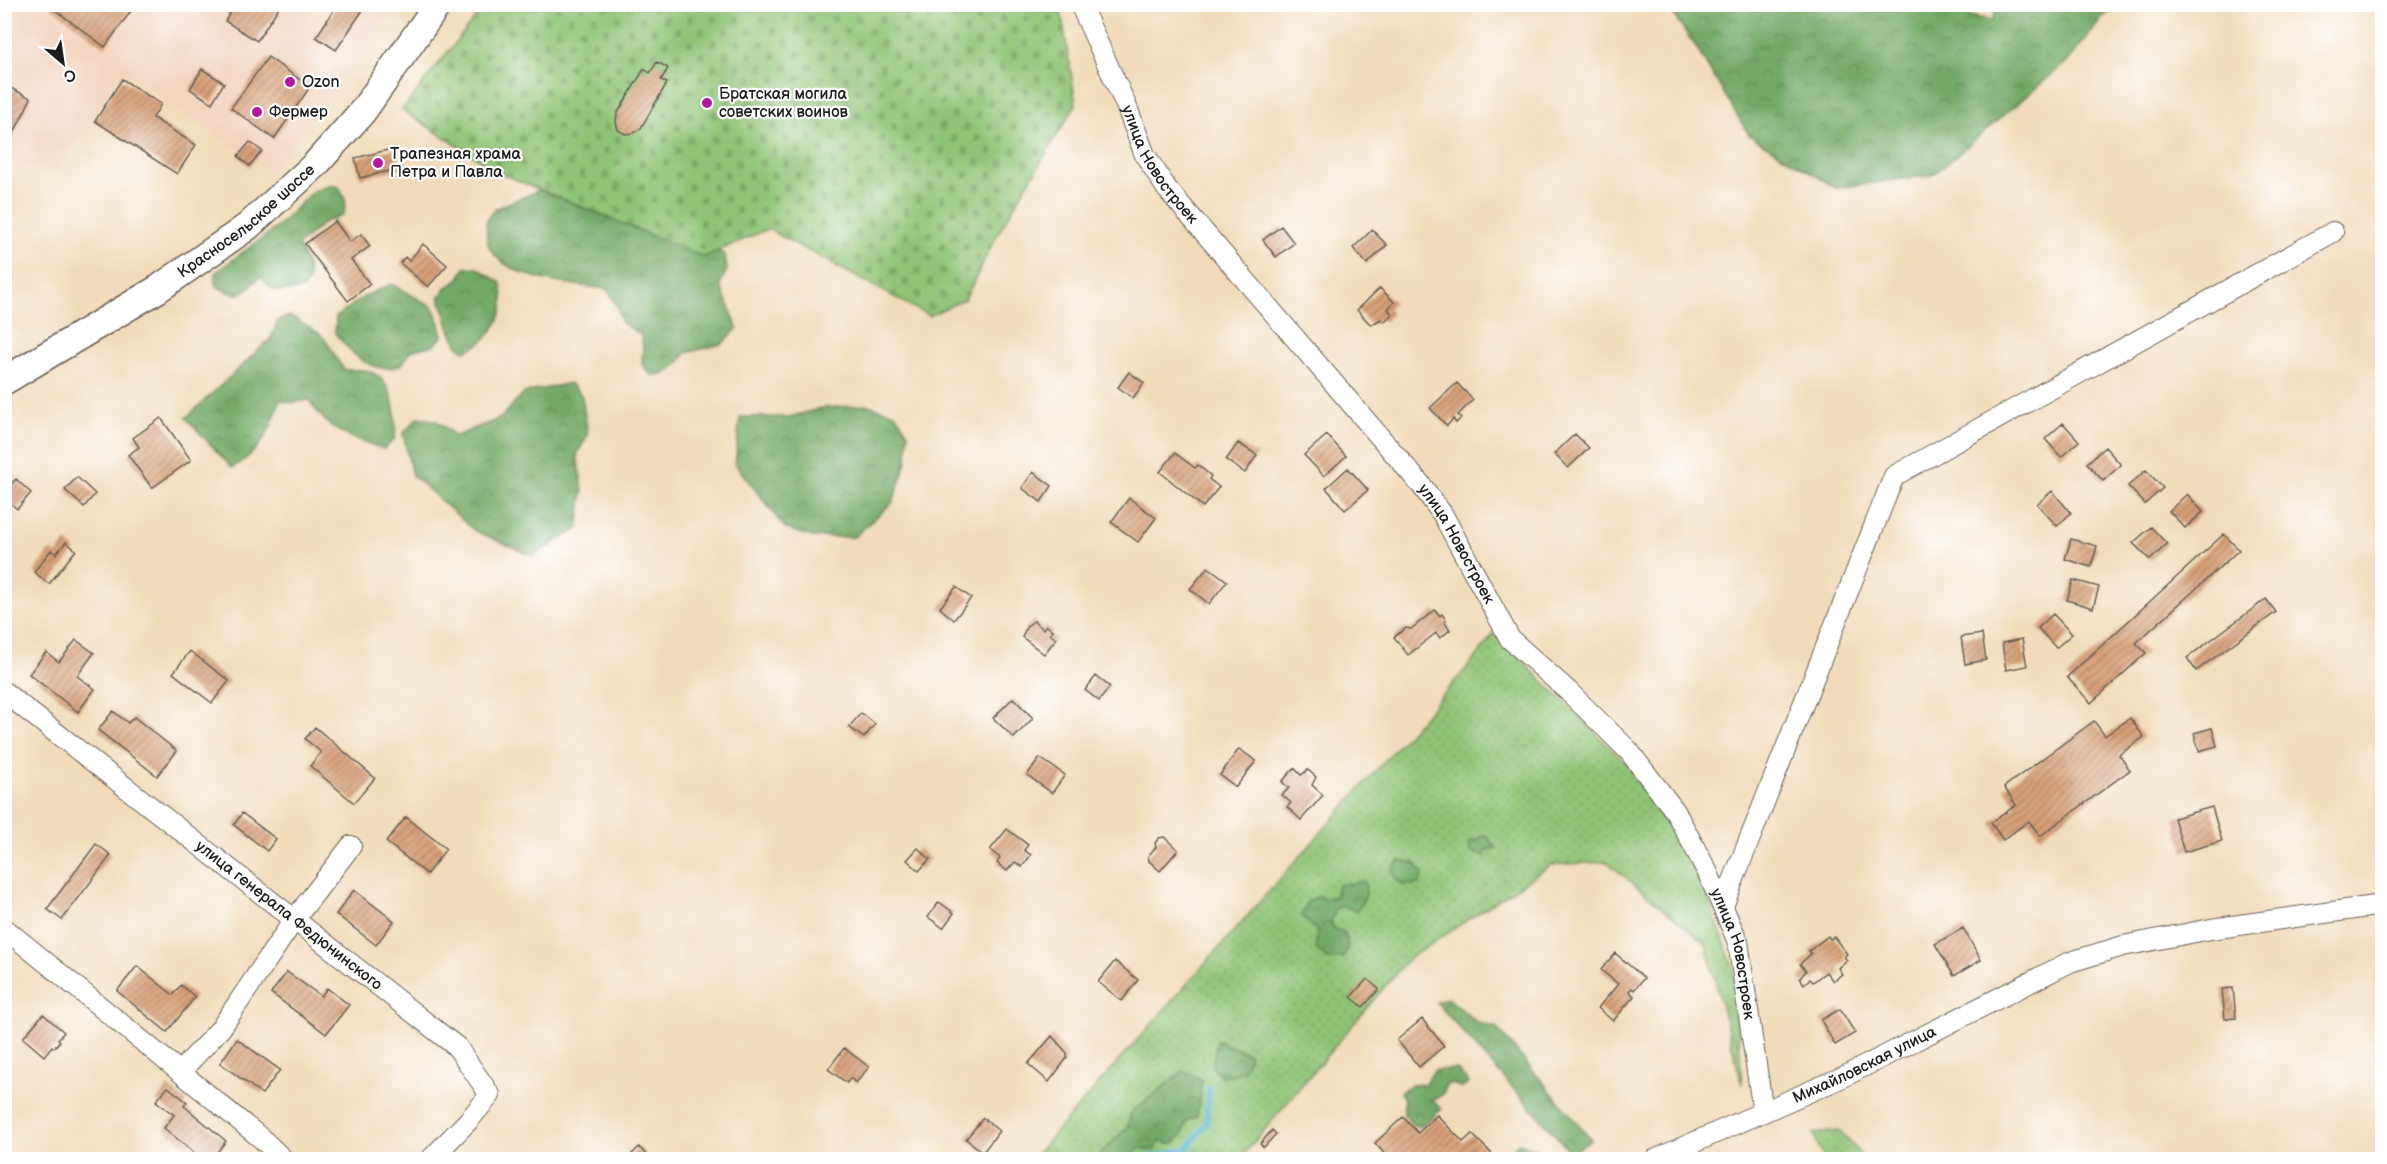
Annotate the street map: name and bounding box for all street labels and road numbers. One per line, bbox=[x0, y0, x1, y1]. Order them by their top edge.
street label: улица Новостроек bbox=[1118, 103, 1202, 228]
street label: Красносельское шоссе bbox=[174, 160, 319, 282]
street label: улица Новостроек bbox=[1414, 480, 1499, 608]
street label: улица генерала Федюнинского bbox=[192, 836, 386, 994]
street label: улица Новостроек bbox=[1706, 885, 1759, 1021]
street label: Михайловская улица bbox=[1790, 1022, 1940, 1107]

